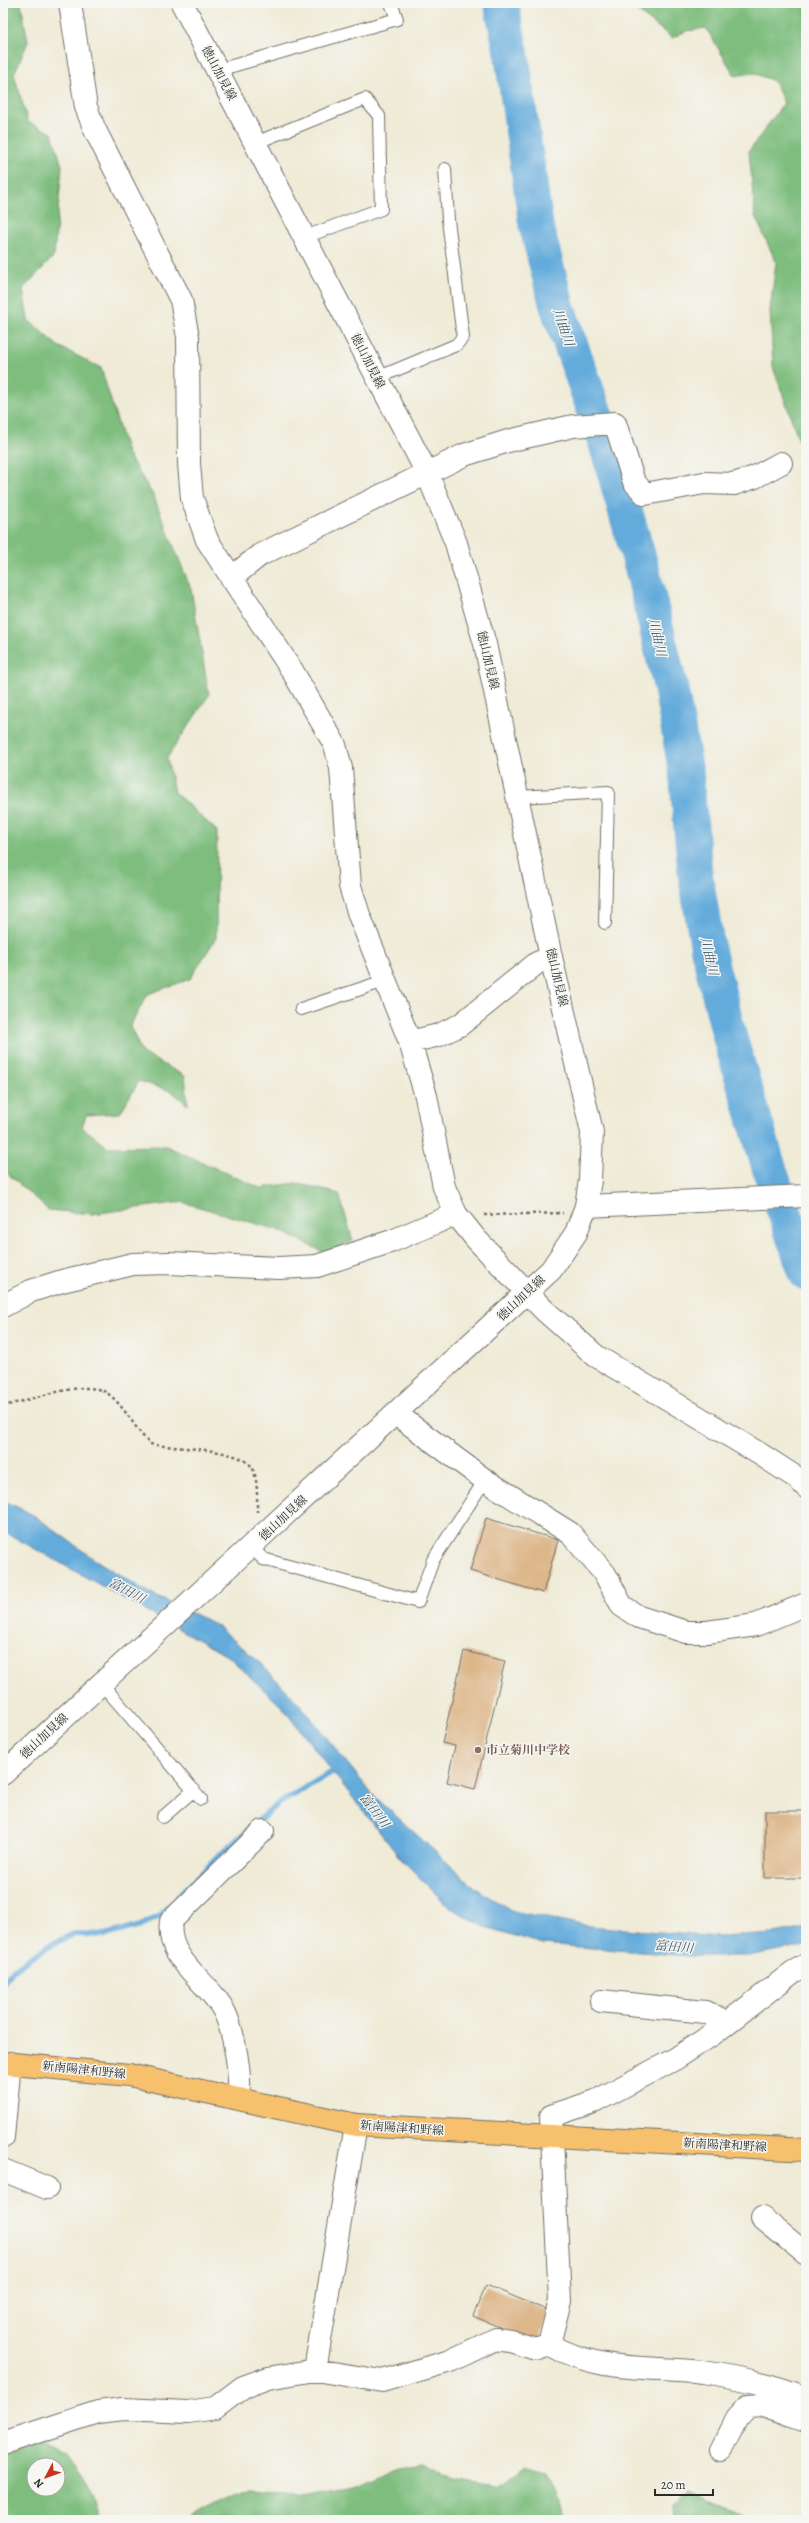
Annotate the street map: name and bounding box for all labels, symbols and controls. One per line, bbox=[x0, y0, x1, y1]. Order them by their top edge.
street label: 徳山加見線 bbox=[198, 43, 240, 103]
water label: 川曲川 bbox=[549, 306, 579, 350]
street label: 徳山加見線 bbox=[347, 331, 389, 391]
water label: 川曲川 bbox=[645, 616, 671, 660]
street label: 徳山加見線 bbox=[473, 629, 503, 691]
water label: 川曲川 bbox=[697, 935, 723, 979]
street label: 徳山加見線 bbox=[542, 946, 572, 1008]
street label: 徳山加見線 bbox=[494, 1272, 548, 1324]
street label: 徳山加見線 bbox=[256, 1492, 310, 1544]
water label: 富田川 bbox=[106, 1574, 150, 1608]
street label: 徳山加見線 bbox=[17, 1710, 71, 1762]
place label: 市立菊川中学校 bbox=[486, 1742, 570, 1758]
marker: 市立菊川中学校 bbox=[473, 1745, 483, 1755]
water label: 富田川 bbox=[356, 1790, 394, 1833]
water label: 富田川 bbox=[654, 1936, 696, 1957]
street label: 新南陽津和野線 bbox=[41, 2058, 127, 2082]
street label: 新南陽津和野線 bbox=[360, 2117, 444, 2139]
street label: 新南陽津和野線 bbox=[683, 2135, 767, 2155]
north arrow bbox=[26, 2457, 66, 2497]
scale bar bbox=[655, 2471, 713, 2497]
text: N bbox=[31, 2475, 47, 2491]
text: 20 m bbox=[661, 2477, 685, 2493]

